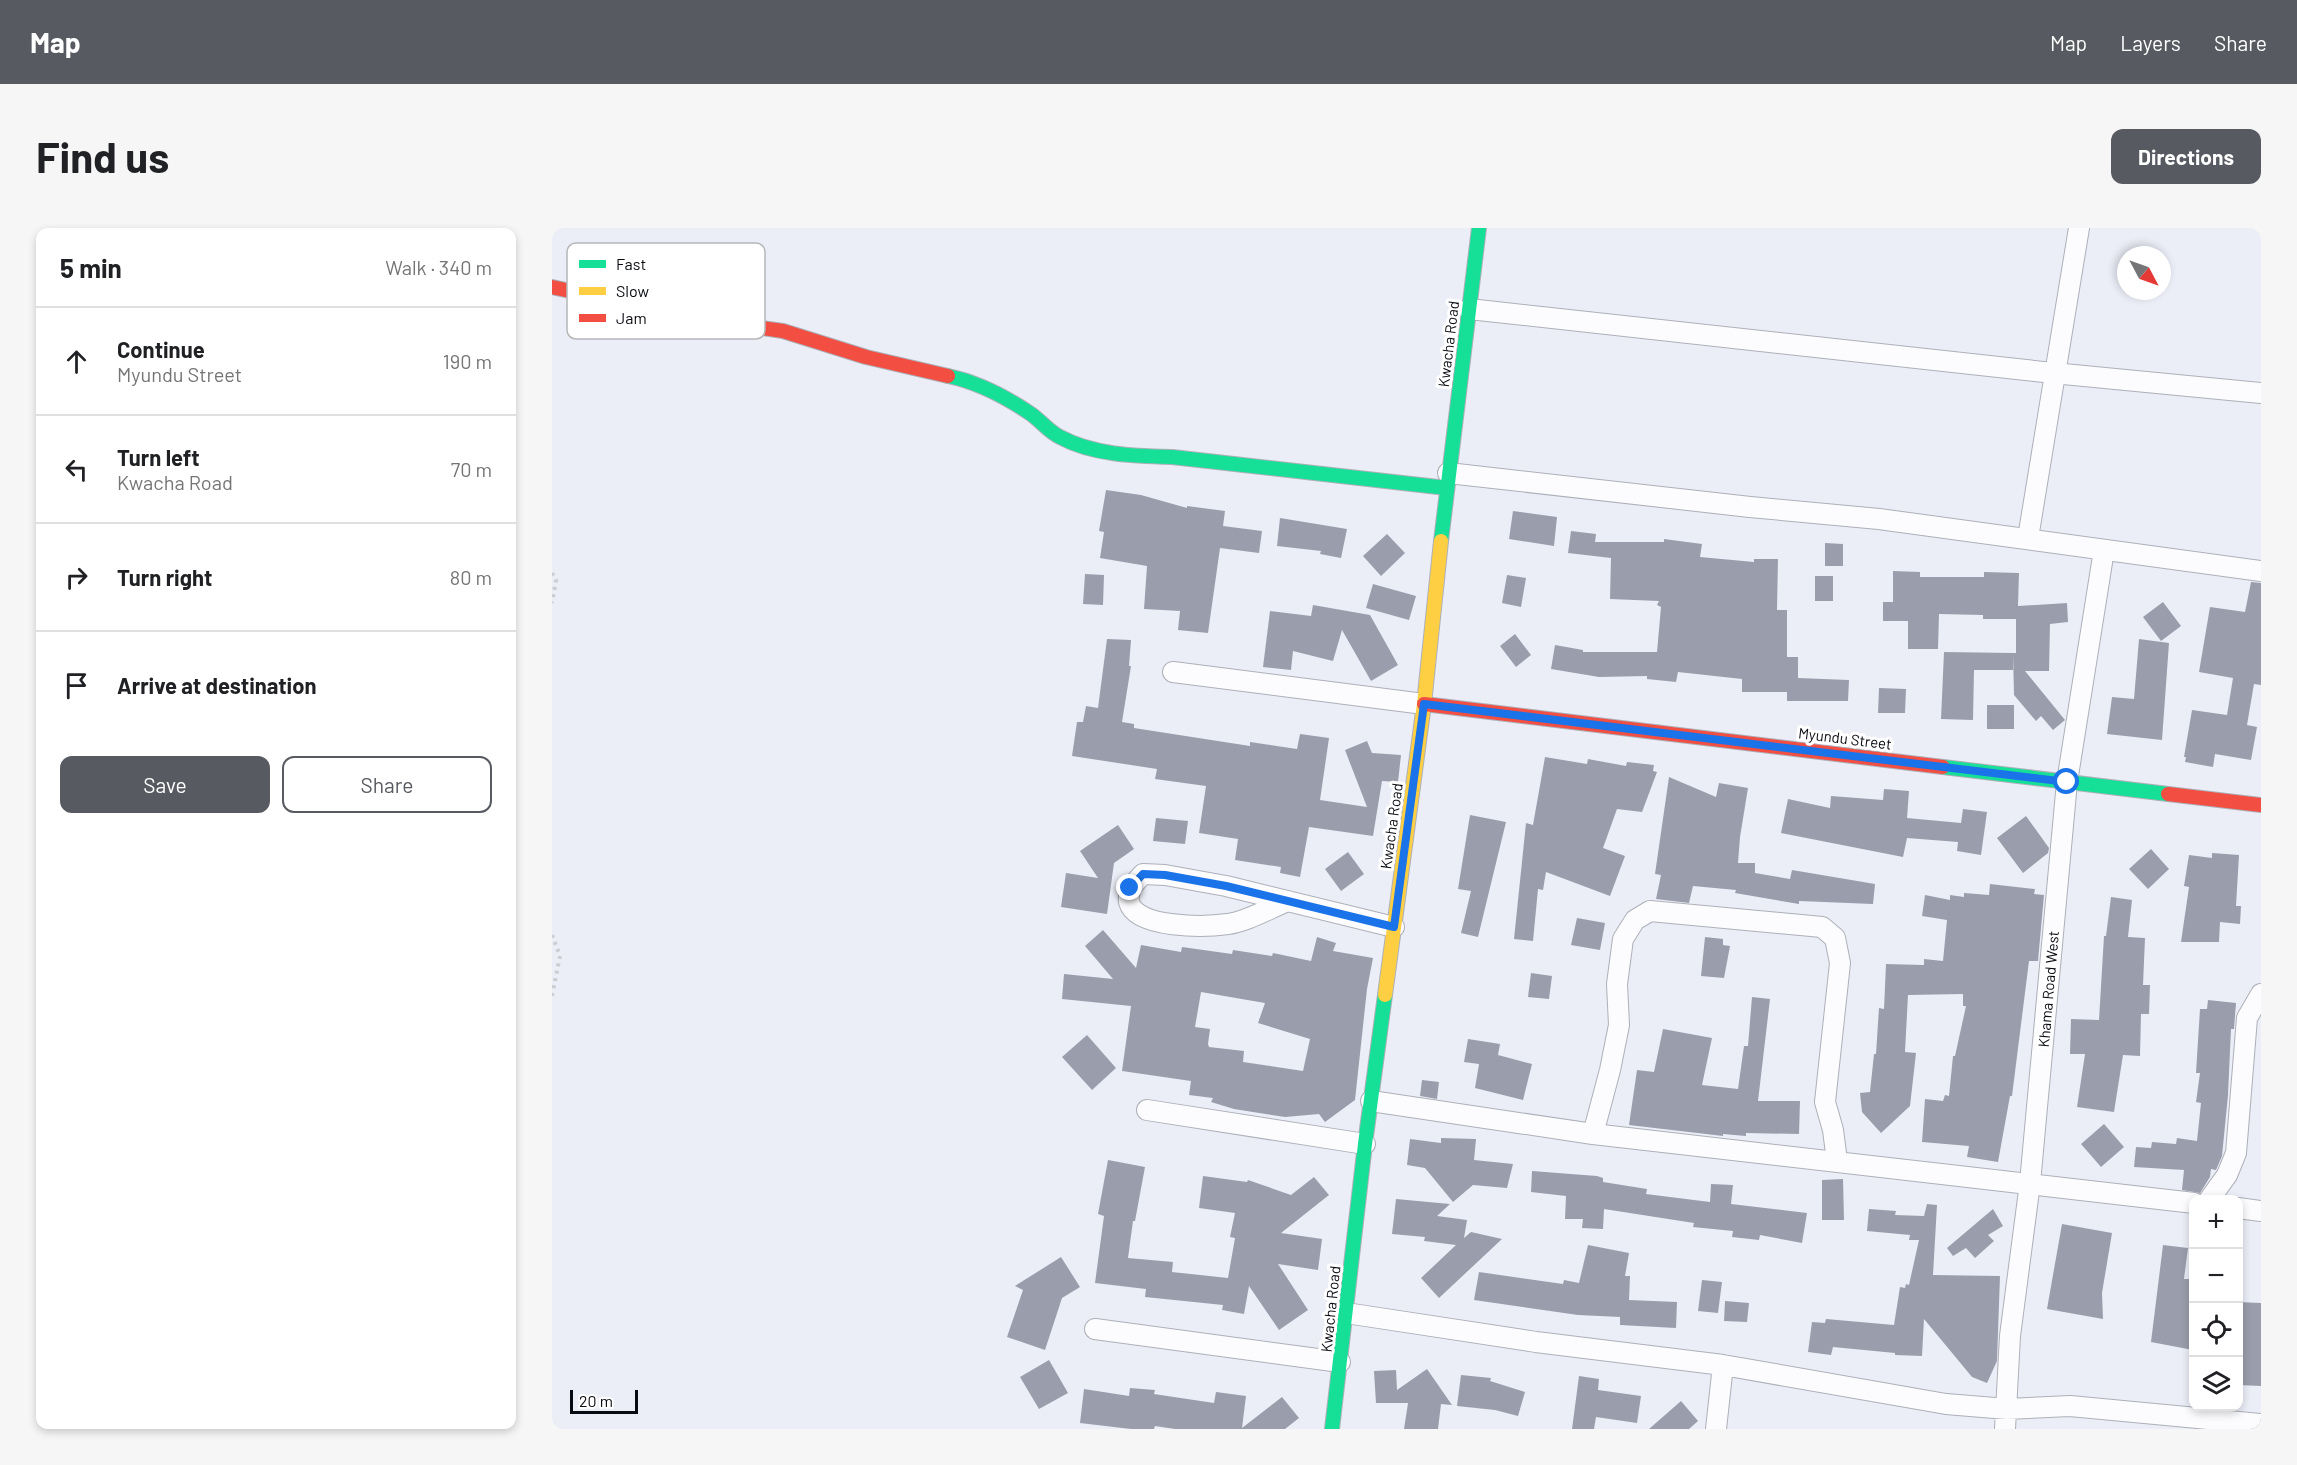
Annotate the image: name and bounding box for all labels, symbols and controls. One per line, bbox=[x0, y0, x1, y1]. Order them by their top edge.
text: Map bbox=[30, 25, 81, 59]
text: Map bbox=[2050, 30, 2087, 55]
text: Layers bbox=[2120, 30, 2181, 55]
text: Share bbox=[2214, 30, 2267, 55]
button: Directions bbox=[2111, 129, 2261, 184]
text: Find us bbox=[36, 131, 169, 181]
legend bbox=[567, 243, 765, 339]
north arrow bbox=[2117, 246, 2171, 300]
text: 5 min bbox=[60, 252, 122, 283]
text: Fast bbox=[616, 254, 646, 273]
text: Walk · 340 m bbox=[385, 255, 492, 279]
text: Slow bbox=[616, 281, 649, 300]
street label: Kwacha Road bbox=[1434, 300, 1462, 388]
text: Jam bbox=[616, 308, 647, 327]
text: Continue bbox=[117, 336, 205, 362]
icon: ahead bbox=[60, 345, 93, 378]
text: 190 m bbox=[443, 349, 492, 373]
text: Myundu Street bbox=[117, 362, 242, 386]
text: Turn left bbox=[117, 444, 200, 470]
icon: left bbox=[60, 453, 93, 486]
text: 70 m bbox=[451, 457, 492, 481]
text: Kwacha Road bbox=[117, 470, 233, 494]
icon: right bbox=[60, 561, 93, 594]
text: Turn right bbox=[117, 564, 212, 590]
text: 80 m bbox=[450, 565, 492, 589]
icon: arrive bbox=[60, 669, 93, 702]
text: Arrive at destination bbox=[117, 672, 316, 698]
street label: Myundu Street bbox=[1797, 723, 1893, 753]
button: Save bbox=[60, 756, 270, 813]
button: Share bbox=[282, 756, 492, 813]
route start bbox=[2053, 768, 2079, 794]
street label: Kwacha Road bbox=[1376, 782, 1406, 870]
route end bbox=[1116, 874, 1142, 900]
street label: Khama Road West bbox=[2034, 930, 2062, 1048]
map controls bbox=[2189, 1195, 2243, 1411]
button: + bbox=[2189, 1195, 2243, 1249]
button: − bbox=[2189, 1249, 2243, 1303]
street label: Kwacha Road bbox=[1317, 1265, 1343, 1353]
button: locate bbox=[2189, 1303, 2243, 1357]
button: layers bbox=[2189, 1357, 2243, 1411]
scale bar bbox=[570, 1387, 638, 1414]
text: 20 m bbox=[579, 1391, 613, 1410]

